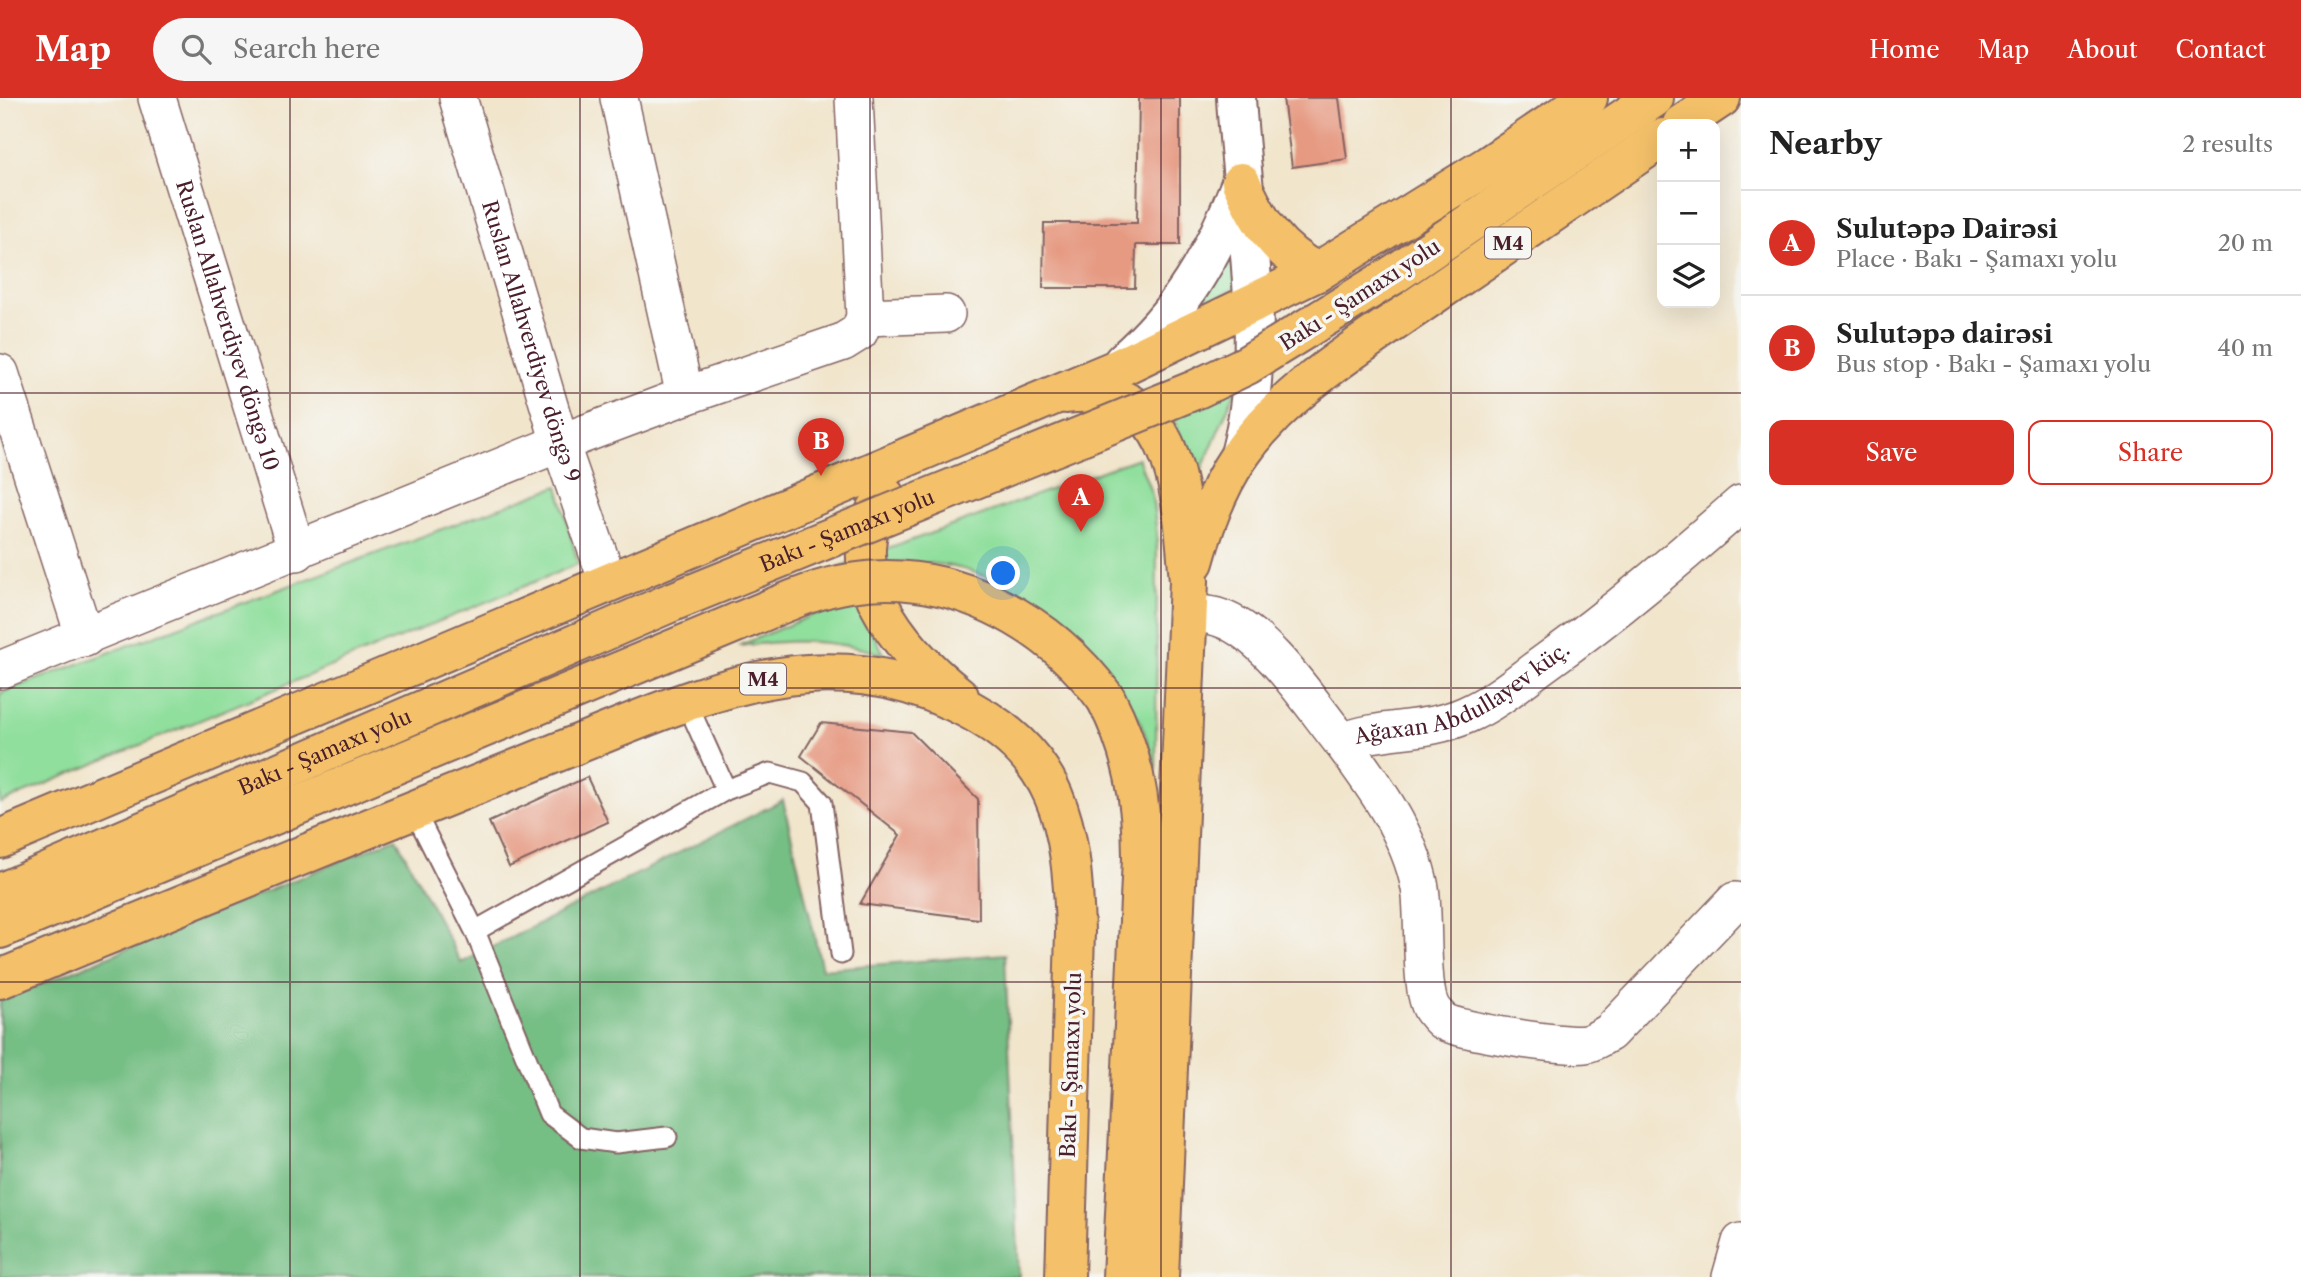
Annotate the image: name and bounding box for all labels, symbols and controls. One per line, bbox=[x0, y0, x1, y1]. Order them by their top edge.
search box bbox=[153, 18, 643, 81]
text: Map bbox=[35, 29, 111, 70]
icon: search bbox=[177, 30, 215, 68]
text: Search here bbox=[233, 33, 380, 65]
text: Home bbox=[1869, 35, 1940, 64]
text: Map bbox=[1978, 35, 2029, 64]
text: About bbox=[2067, 35, 2138, 64]
text: Contact bbox=[2176, 35, 2266, 64]
map controls bbox=[1657, 119, 1720, 308]
button: + bbox=[1657, 119, 1720, 182]
text: Nearby bbox=[1769, 125, 1882, 162]
text: 2 results bbox=[2182, 130, 2273, 158]
street label: Ruslan Allahverdiyev döngə 10 bbox=[171, 177, 284, 474]
button: − bbox=[1657, 182, 1720, 245]
street label: Ruslan Allahverdiyev döngə 9 bbox=[477, 197, 586, 485]
text: Sulutəpə Dairəsi bbox=[1836, 213, 2058, 245]
road number: M4 bbox=[1485, 228, 1531, 258]
text: A bbox=[1783, 229, 1801, 257]
text: 20 m bbox=[2218, 229, 2273, 257]
street label: Bakı - Şamaxı yolu bbox=[1275, 233, 1445, 356]
button: layers bbox=[1657, 245, 1720, 308]
text: Place · Bakı - Şamaxı yolu bbox=[1836, 245, 2118, 273]
text: Sulutəpə dairəsi bbox=[1836, 318, 2053, 350]
text: B bbox=[1783, 334, 1801, 362]
text: 40 m bbox=[2218, 334, 2273, 362]
text: Bus stop · Bakı - Şamaxı yolu bbox=[1836, 350, 2151, 378]
pin: B bbox=[798, 418, 844, 476]
button: Save bbox=[1769, 420, 2014, 485]
button: Share bbox=[2028, 420, 2273, 485]
pin: A bbox=[1058, 474, 1104, 532]
street label: Bakı - Şamaxı yolu bbox=[756, 484, 938, 577]
your location bbox=[986, 556, 1020, 590]
street label: Ağaxan Abdullayev küç. bbox=[1351, 636, 1574, 749]
road number: M4 bbox=[740, 664, 786, 694]
street label: Bakı - Şamaxı yolu bbox=[234, 703, 415, 800]
street label: Bakı - Şamaxı yolu bbox=[1055, 972, 1086, 1158]

